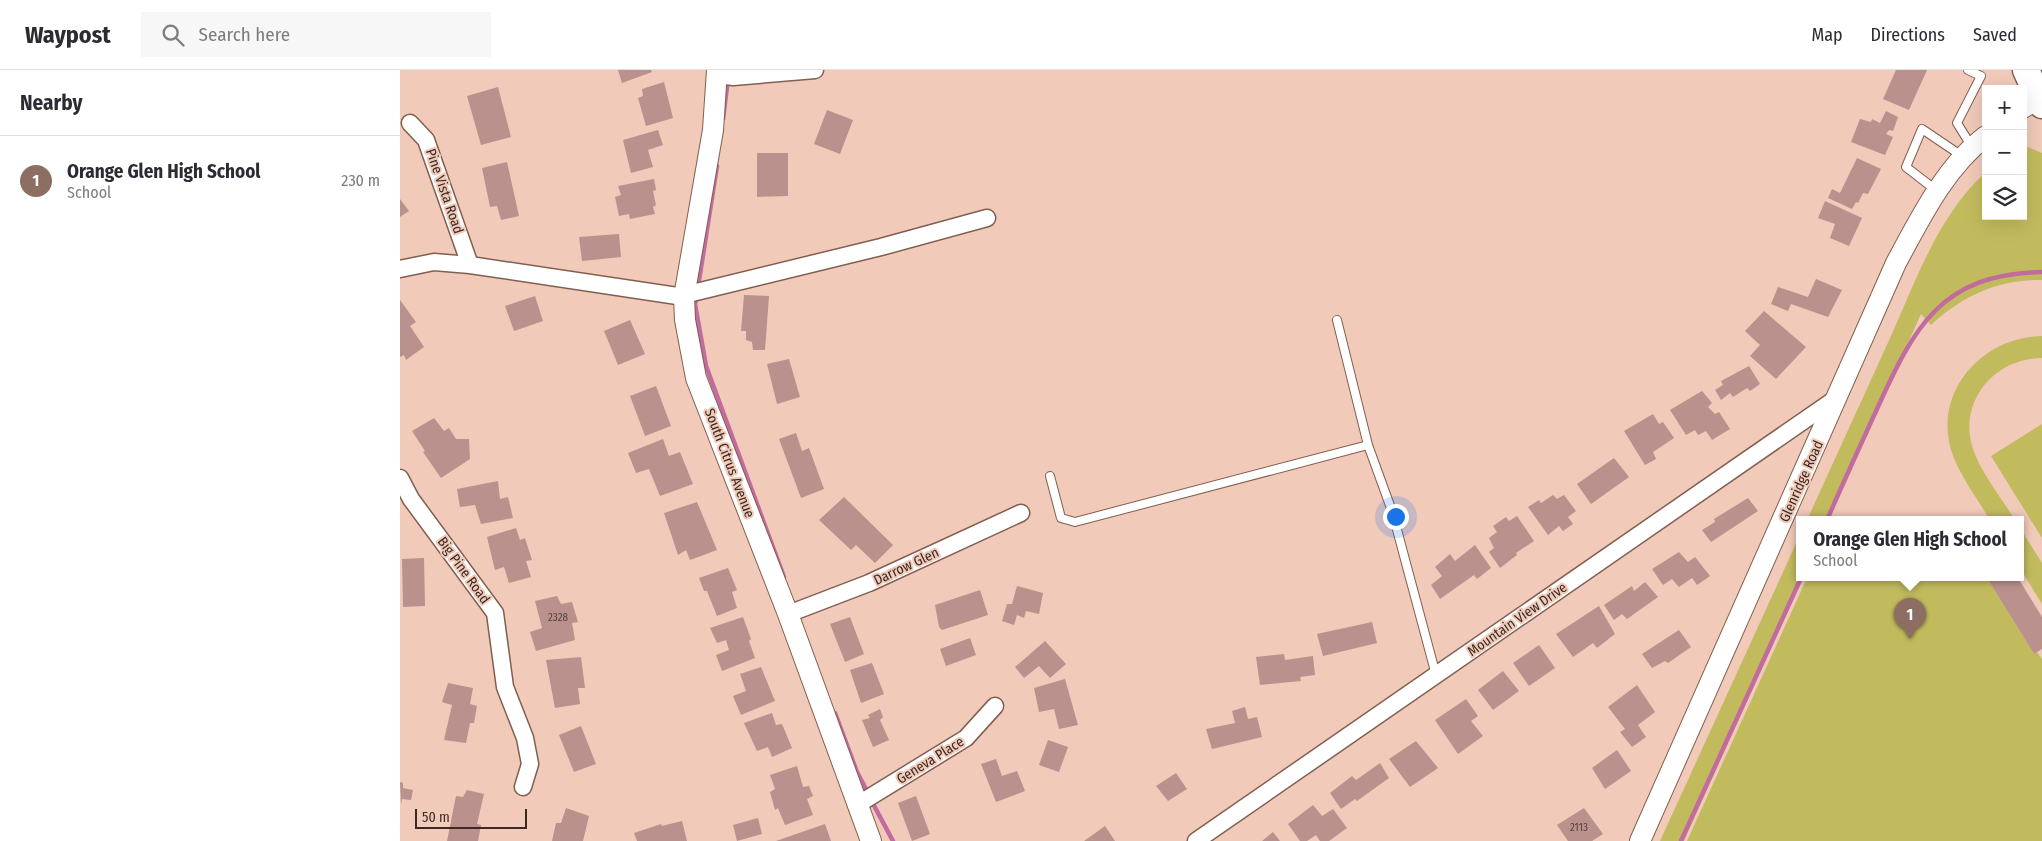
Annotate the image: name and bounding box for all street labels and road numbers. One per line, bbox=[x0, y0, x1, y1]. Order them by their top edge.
street label: Pine Vista Road bbox=[422, 146, 467, 236]
street label: South Citrus Avenue bbox=[701, 406, 758, 520]
street label: Glenridge Road bbox=[1776, 438, 1827, 525]
street label: Big Pine Road bbox=[434, 534, 494, 607]
street label: Darrow Glen bbox=[871, 544, 942, 589]
street label: Mountain View Drive bbox=[1464, 579, 1570, 660]
street label: Geneva Place bbox=[894, 733, 967, 788]

